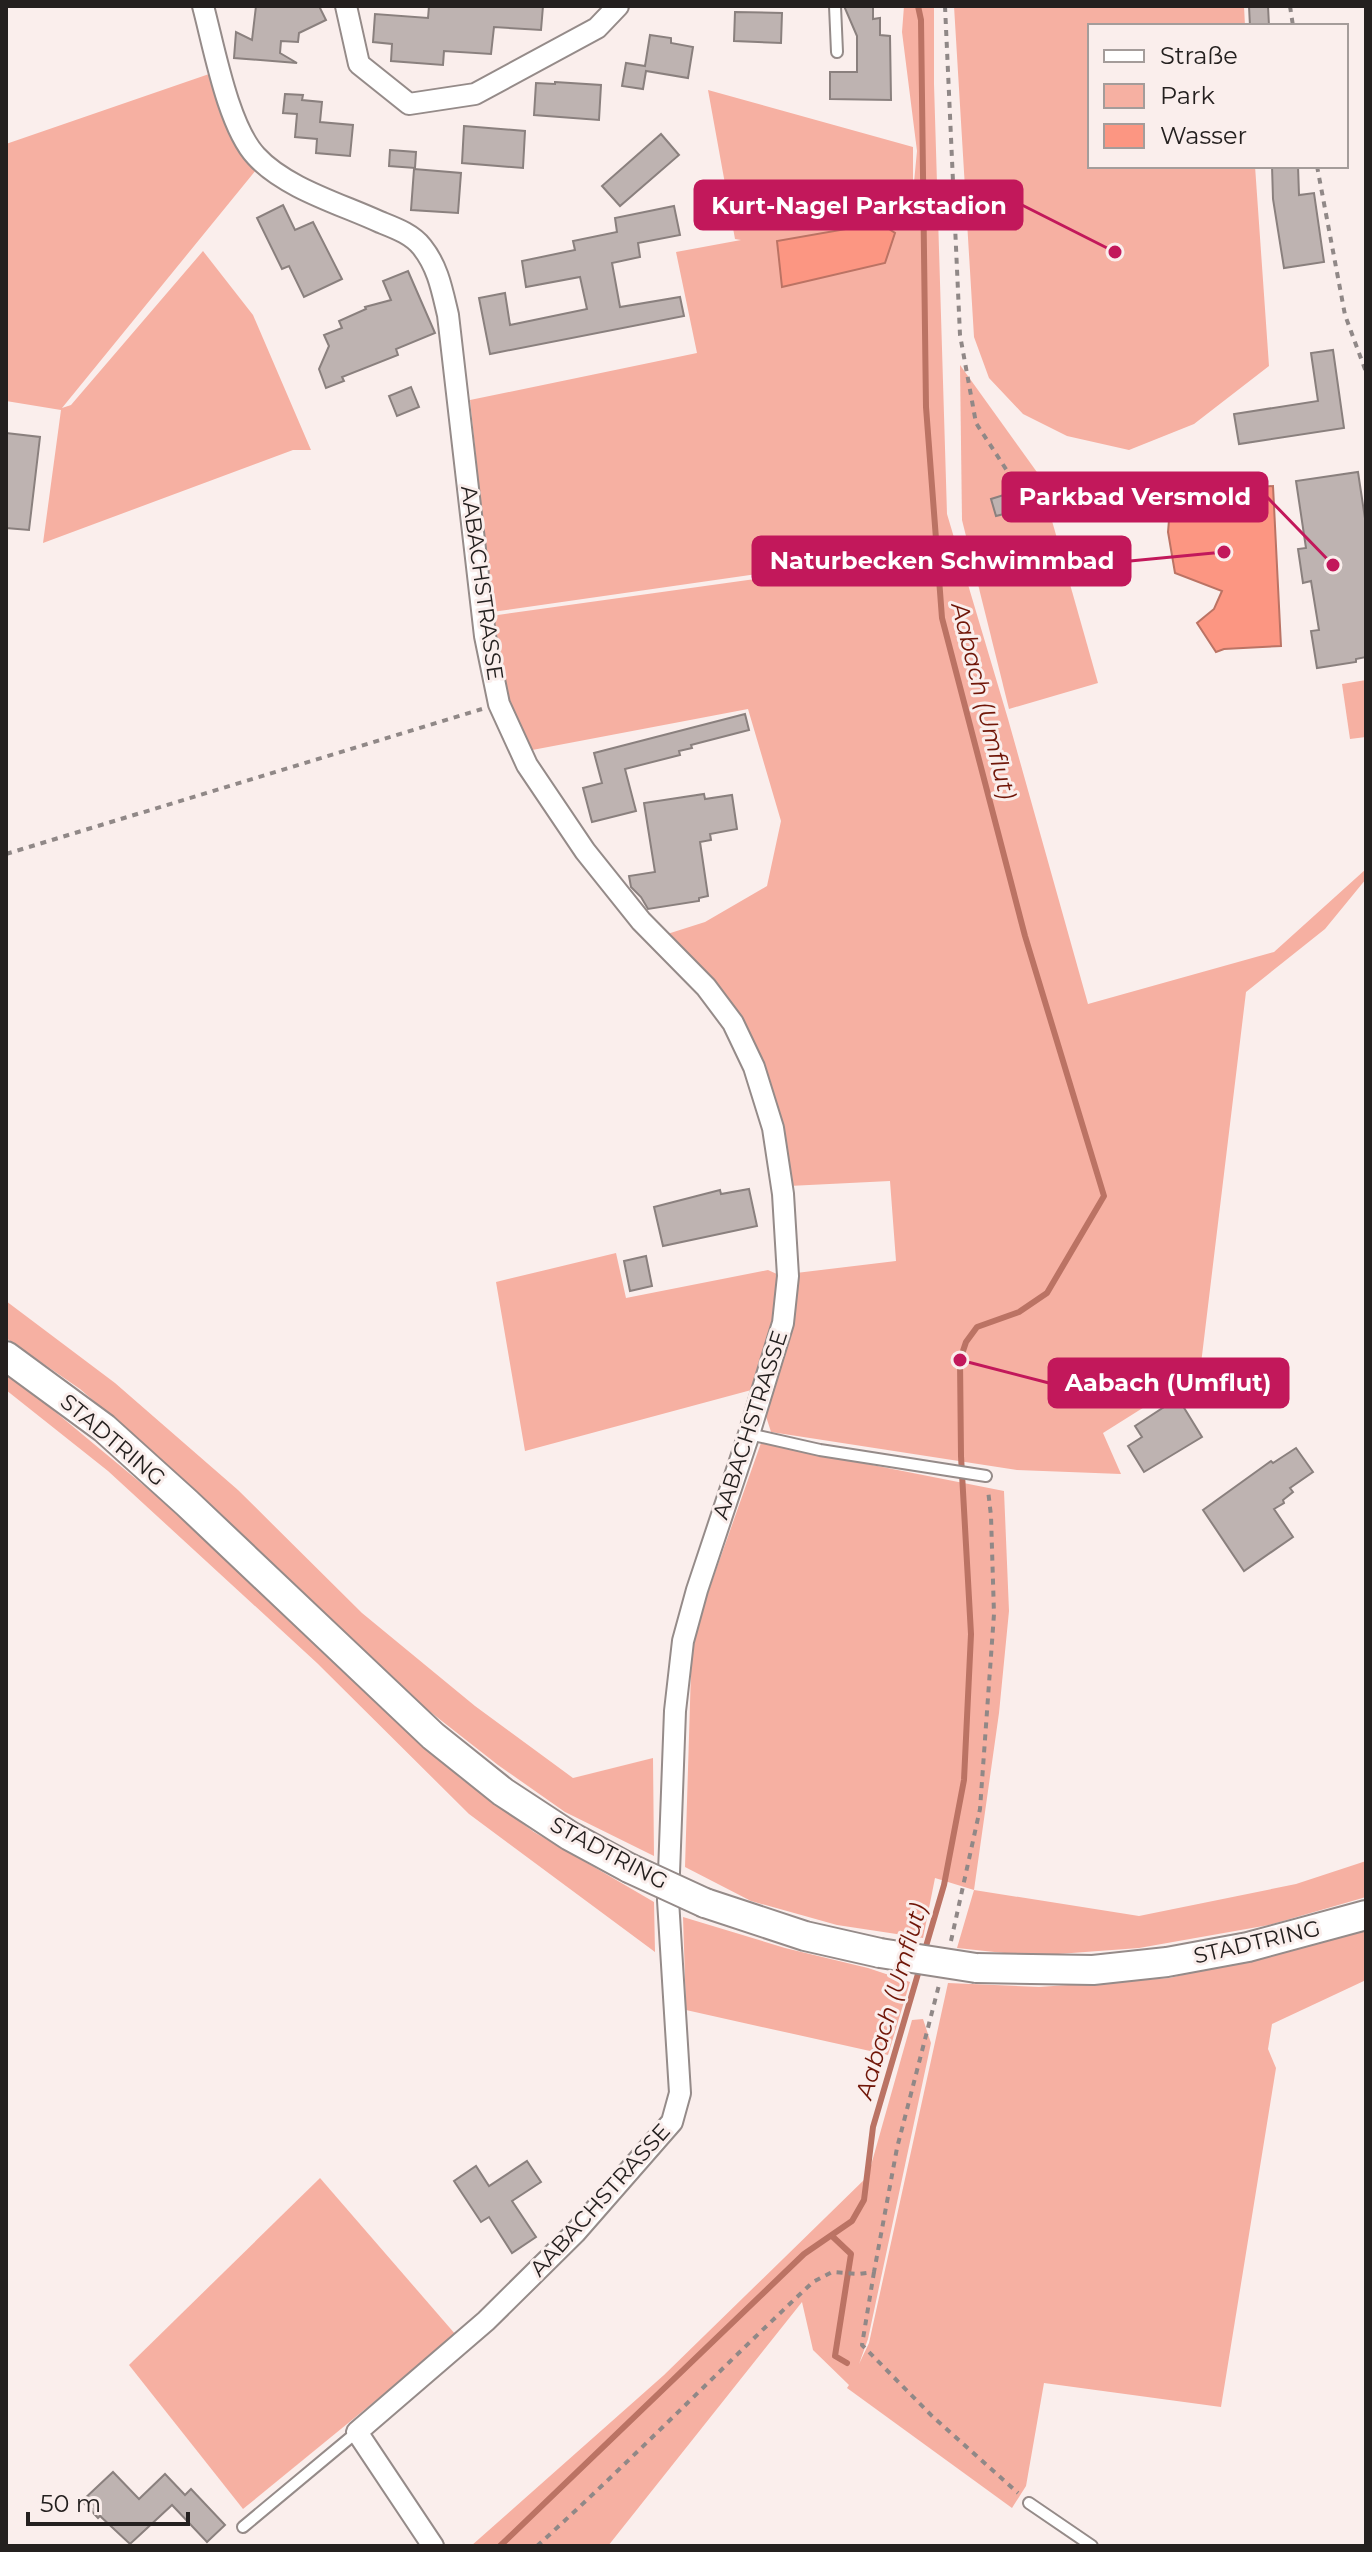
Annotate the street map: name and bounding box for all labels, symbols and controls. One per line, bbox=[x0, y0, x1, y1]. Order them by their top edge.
legend bbox=[1088, 24, 1348, 168]
text: Straße bbox=[1160, 41, 1238, 70]
text: Park bbox=[1160, 81, 1215, 110]
text: Wasser bbox=[1160, 121, 1247, 150]
callout: Kurt-Nagel Parkstadion bbox=[695, 181, 1022, 229]
text: Kurt-Nagel Parkstadion bbox=[711, 191, 1007, 220]
callout: Parkbad Versmold bbox=[1003, 473, 1267, 521]
text: Parkbad Versmold bbox=[1019, 482, 1251, 511]
street label: AABACHSTRASSE bbox=[455, 484, 509, 682]
callout: Naturbecken Schwimmbad bbox=[753, 537, 1130, 585]
text: Naturbecken Schwimmbad bbox=[770, 546, 1114, 575]
water label: Aabach (Umflut) bbox=[945, 598, 1023, 803]
street label: AABACHSTRASSE bbox=[707, 1327, 793, 1523]
callout: Aabach (Umflut) bbox=[1049, 1359, 1288, 1407]
text: Aabach (Umflut) bbox=[1064, 1368, 1271, 1397]
street label: STADTRING bbox=[55, 1388, 171, 1492]
street label: STADTRING bbox=[546, 1811, 672, 1895]
water label: Aabach (Umflut) bbox=[849, 1900, 933, 2104]
street label: STADTRING bbox=[1191, 1914, 1323, 1970]
street label: AABACHSTRASSE bbox=[524, 2118, 676, 2282]
scale bar bbox=[28, 2476, 188, 2526]
text: 50 m bbox=[40, 2489, 101, 2518]

